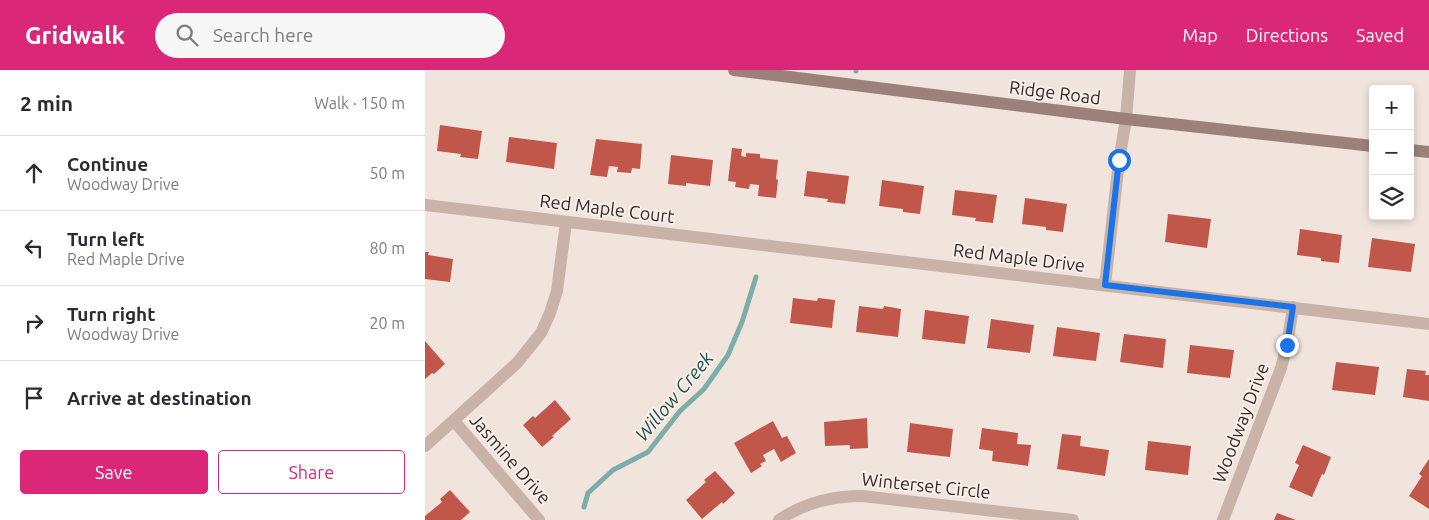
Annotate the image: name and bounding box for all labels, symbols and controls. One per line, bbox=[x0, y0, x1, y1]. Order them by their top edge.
search box bbox=[155, 13, 505, 58]
icon: search bbox=[173, 21, 201, 49]
text: Gridwalk bbox=[25, 22, 125, 49]
text: Search here bbox=[213, 24, 313, 46]
text: Map bbox=[1182, 25, 1218, 45]
text: Directions bbox=[1246, 25, 1328, 45]
text: Saved bbox=[1356, 25, 1404, 45]
street label: Ridge Road bbox=[1008, 76, 1102, 108]
map controls bbox=[1369, 85, 1414, 220]
button: + bbox=[1369, 85, 1414, 130]
text: 2 min bbox=[20, 91, 73, 115]
text: Walk · 150 m bbox=[314, 94, 405, 112]
button: − bbox=[1369, 130, 1414, 175]
route start bbox=[1108, 149, 1131, 172]
text: Continue bbox=[67, 153, 148, 175]
icon: ahead bbox=[20, 159, 48, 187]
text: 50 m bbox=[369, 164, 405, 182]
text: Woodway Drive bbox=[67, 175, 179, 193]
button: layers bbox=[1369, 175, 1414, 220]
street label: Red Maple Court bbox=[539, 190, 676, 226]
text: Turn left bbox=[67, 228, 145, 250]
icon: left bbox=[20, 234, 48, 262]
text: 80 m bbox=[369, 239, 405, 257]
street label: Red Maple Drive bbox=[952, 239, 1086, 275]
text: Red Maple Drive bbox=[67, 250, 185, 268]
text: Turn right bbox=[67, 303, 155, 325]
icon: right bbox=[20, 309, 48, 337]
text: 20 m bbox=[369, 314, 405, 332]
text: Woodway Drive bbox=[67, 325, 179, 343]
route end bbox=[1276, 334, 1299, 357]
water label: Willow Creek bbox=[630, 347, 718, 445]
street label: Woodway Drive bbox=[1208, 360, 1272, 485]
icon: arrive bbox=[20, 384, 48, 412]
text: Arrive at destination bbox=[67, 387, 252, 409]
street label: Jasmine Drive bbox=[466, 409, 555, 507]
button: Save bbox=[20, 450, 208, 494]
button: Share bbox=[218, 450, 405, 494]
street label: Winterset Circle bbox=[861, 468, 992, 502]

